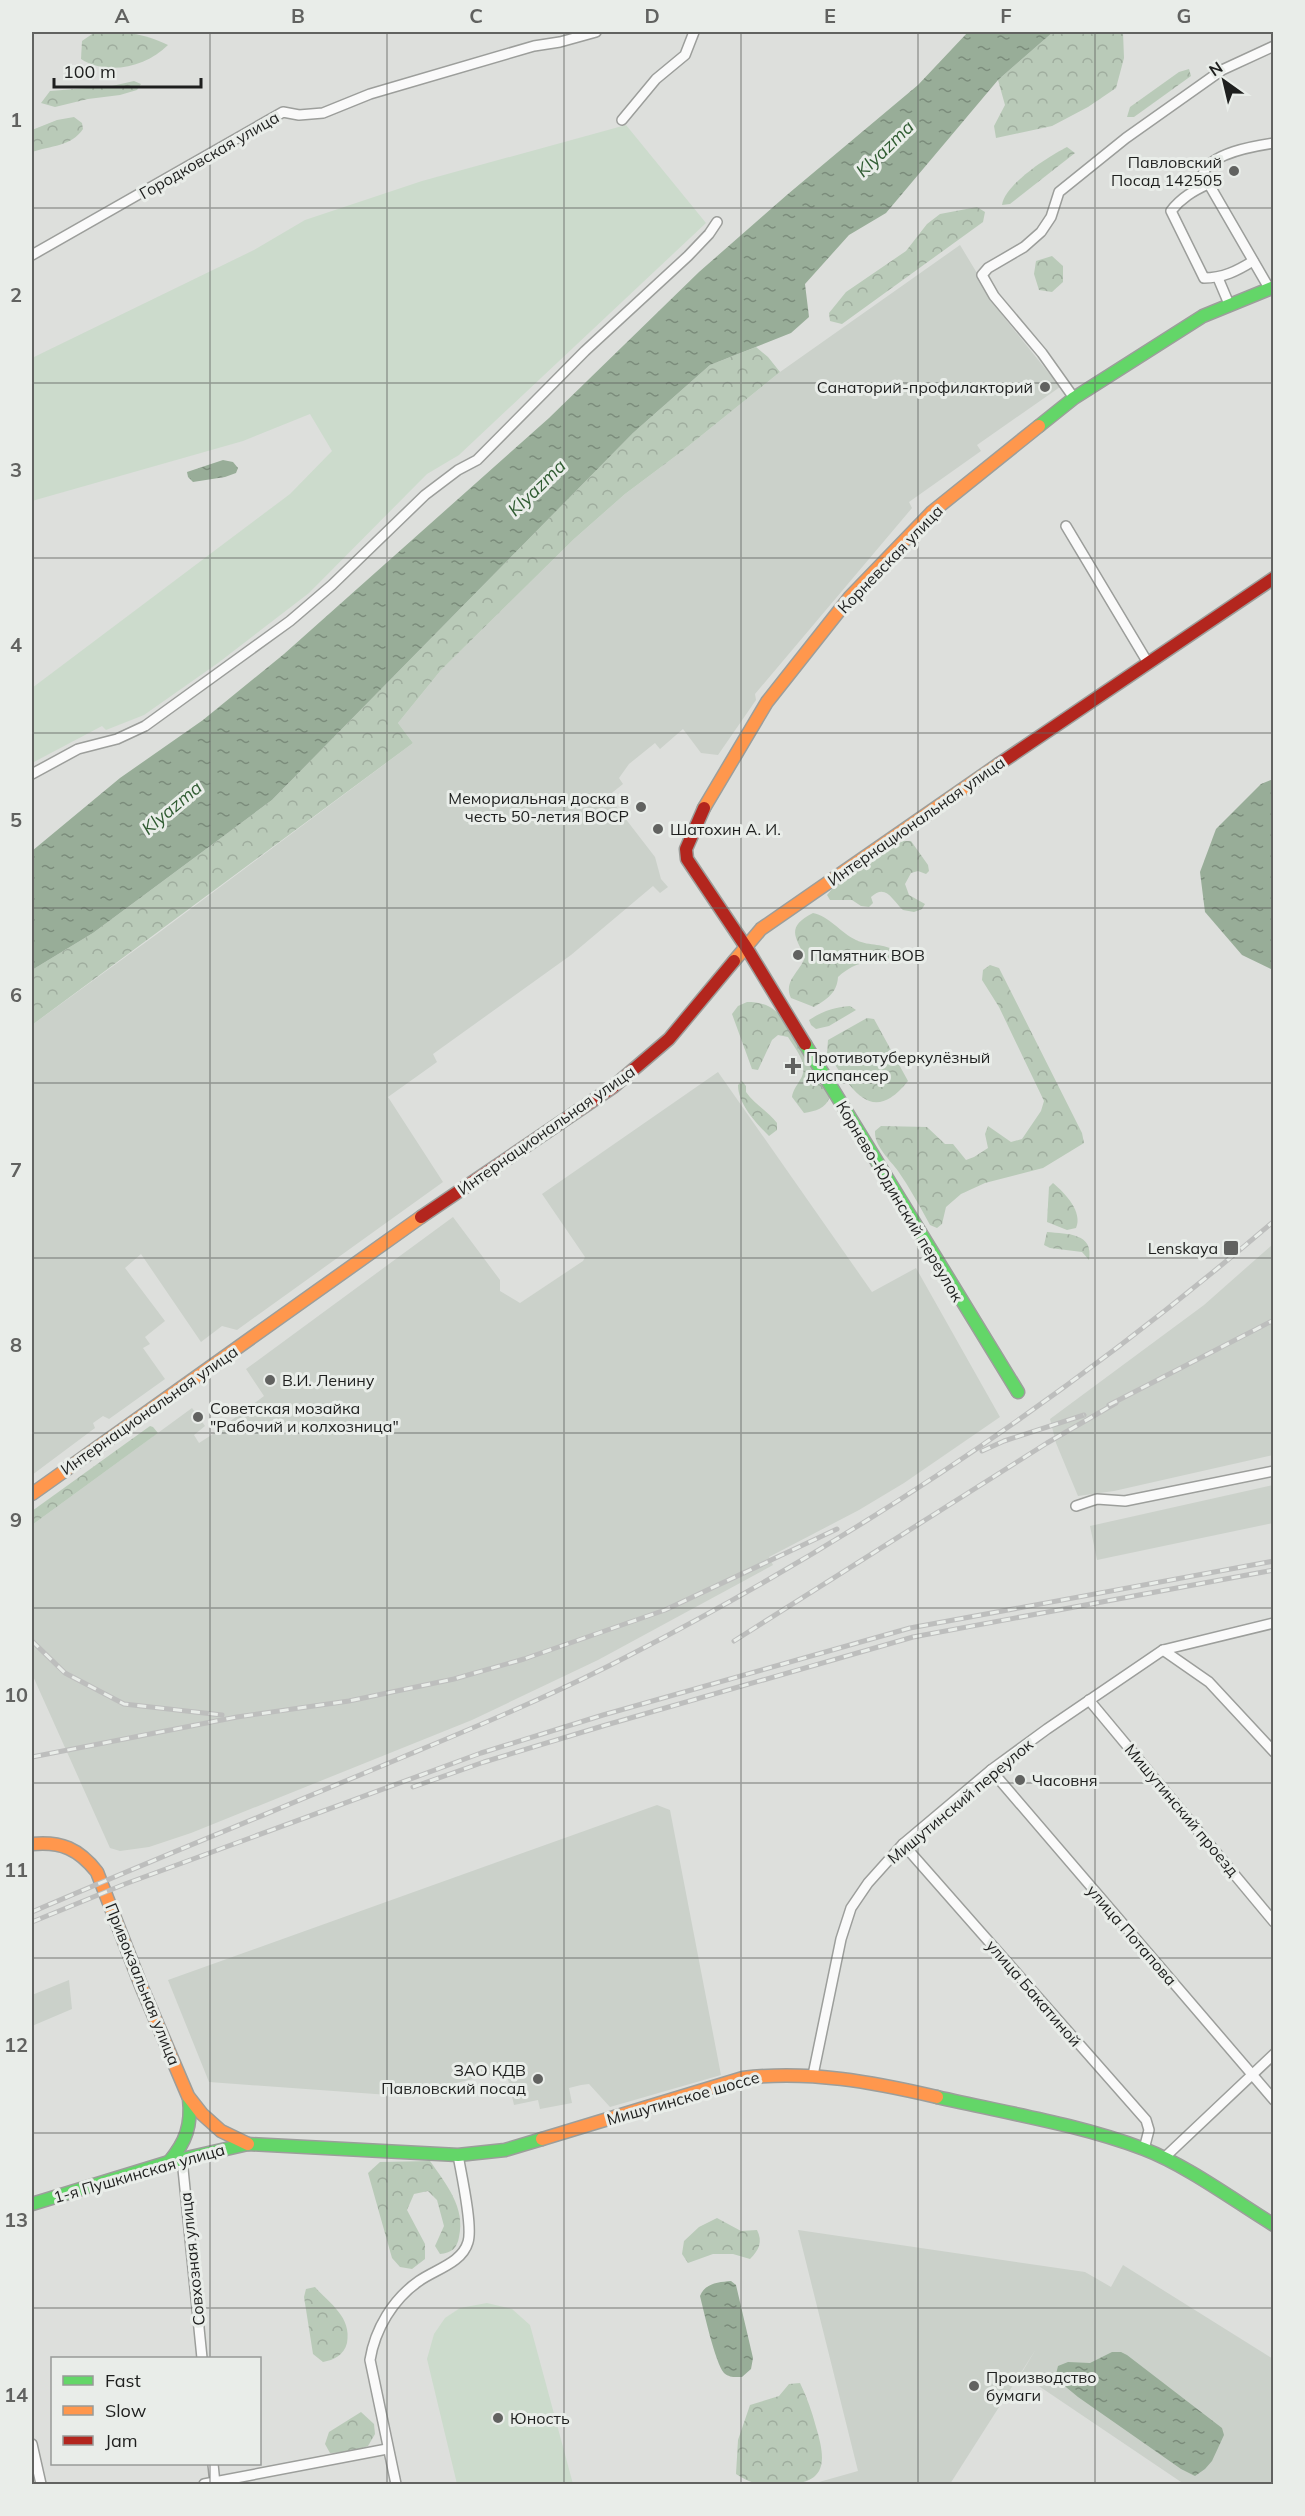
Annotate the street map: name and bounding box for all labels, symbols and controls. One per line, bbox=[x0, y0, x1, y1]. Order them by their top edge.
text: A bbox=[115, 3, 130, 28]
text: B bbox=[291, 3, 305, 28]
text: C bbox=[469, 3, 483, 28]
text: D bbox=[644, 3, 660, 28]
text: E bbox=[824, 3, 836, 28]
text: F bbox=[1000, 3, 1012, 28]
text: G bbox=[1177, 3, 1191, 28]
scale bar bbox=[54, 51, 201, 89]
north arrow bbox=[1194, 51, 1254, 111]
text: N bbox=[1205, 57, 1226, 80]
text: 100 m bbox=[63, 60, 116, 83]
text: 1 bbox=[10, 107, 22, 132]
street label: Городковская улица bbox=[136, 107, 282, 203]
water label: Klyazma bbox=[851, 115, 919, 182]
place label: Павловский Посад 142505 bbox=[1111, 152, 1222, 190]
marker: Павловский Посад 142505 bbox=[1227, 164, 1241, 178]
text: 2 bbox=[10, 282, 22, 307]
place label: Санаторий-профилакторий bbox=[817, 377, 1033, 397]
marker: Санаторий-профилакторий bbox=[1038, 380, 1052, 394]
water label: Klyazma bbox=[503, 454, 571, 521]
text: 3 bbox=[10, 457, 22, 482]
street label: Корневская улица bbox=[833, 501, 947, 617]
text: 4 bbox=[10, 632, 22, 657]
street label: Интернациональная улица bbox=[824, 752, 1008, 890]
water label: Klyazma bbox=[137, 776, 207, 840]
place label: Мемориальная доска в честь 50-летия ВОСР bbox=[448, 788, 629, 826]
marker: Мемориальная доска в честь 50-летия ВОСР bbox=[634, 800, 648, 814]
text: 5 bbox=[10, 807, 22, 832]
place label: Шатохин А. И. bbox=[670, 819, 781, 839]
marker: Шатохин А. И. bbox=[651, 822, 665, 836]
place label: Памятник ВОВ bbox=[810, 945, 925, 965]
marker: Памятник ВОВ bbox=[791, 948, 805, 962]
text: 6 bbox=[10, 982, 22, 1007]
place label: Противотуберкулёзный диспансер bbox=[806, 1047, 990, 1085]
marker: Противотуберкулёзный диспансер bbox=[784, 1057, 802, 1075]
street label: Интернациональная улица bbox=[454, 1061, 638, 1199]
street label: Корнево-Юдинский переулок bbox=[832, 1097, 968, 1305]
text: 7 bbox=[10, 1157, 22, 1182]
place label: Lenskaya bbox=[1148, 1238, 1218, 1258]
marker: Lenskaya bbox=[1222, 1239, 1240, 1257]
text: 8 bbox=[10, 1332, 22, 1357]
street label: Интернациональная улица bbox=[57, 1341, 241, 1479]
place label: В.И. Ленину bbox=[282, 1370, 375, 1390]
marker: В.И. Ленину bbox=[263, 1373, 277, 1387]
place label: Советская мозайка "Рабочий и колхозница" bbox=[210, 1398, 399, 1436]
marker: Советская мозайка "Рабочий и колхозница" bbox=[191, 1410, 205, 1424]
text: 9 bbox=[10, 1507, 22, 1532]
text: 10 bbox=[4, 1682, 28, 1707]
street label: Мишутинский переулок bbox=[883, 1734, 1037, 1868]
street label: Мишутинский проезд bbox=[1121, 1740, 1243, 1881]
place label: Часовня bbox=[1032, 1770, 1098, 1790]
marker: Часовня bbox=[1013, 1773, 1027, 1787]
text: 11 bbox=[4, 1857, 28, 1882]
street label: улица Потапова bbox=[1083, 1881, 1181, 1989]
street label: Привокзальная улица bbox=[101, 1900, 185, 2068]
street label: улица Бакатиной bbox=[982, 1936, 1086, 2050]
text: 12 bbox=[4, 2032, 28, 2057]
place label: ЗАО КДВ Павловский посад bbox=[381, 2060, 526, 2098]
street label: Мишутинское шоссе bbox=[604, 2067, 762, 2129]
marker: ЗАО КДВ Павловский посад bbox=[531, 2072, 545, 2086]
street label: 1-я Пушкинская улица bbox=[51, 2139, 227, 2207]
street label: Совхозная улица bbox=[175, 2191, 209, 2327]
text: 13 bbox=[4, 2207, 28, 2232]
legend bbox=[51, 2357, 261, 2465]
place label: Производство бумаги bbox=[986, 2367, 1096, 2405]
text: Fast bbox=[105, 2369, 141, 2392]
marker: Производство бумаги bbox=[967, 2379, 981, 2393]
text: 14 bbox=[4, 2382, 28, 2407]
text: Slow bbox=[105, 2399, 147, 2422]
place label: Юность bbox=[510, 2408, 570, 2428]
marker: Юность bbox=[491, 2411, 505, 2425]
text: Jam bbox=[105, 2429, 138, 2452]

